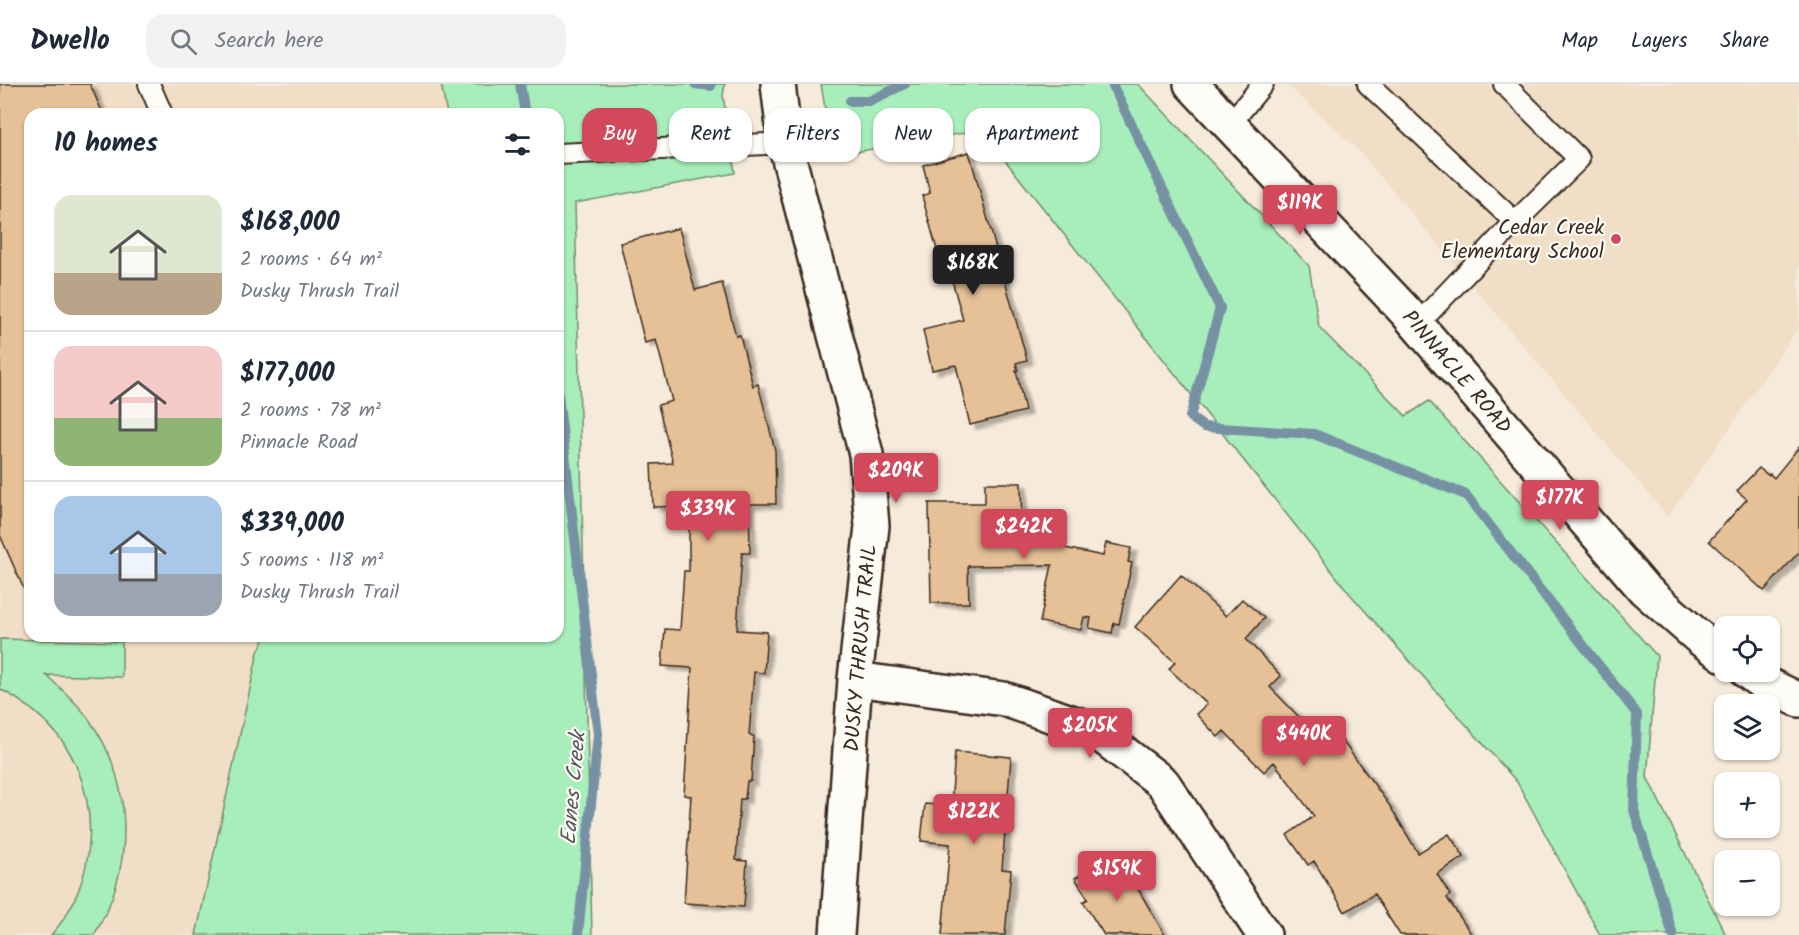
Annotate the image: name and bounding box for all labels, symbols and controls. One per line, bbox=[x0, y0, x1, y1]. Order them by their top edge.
search box bbox=[146, 14, 566, 68]
text: Dwello bbox=[30, 19, 110, 64]
text: Search here bbox=[215, 24, 323, 59]
icon: search bbox=[167, 25, 200, 58]
text: Map bbox=[1561, 25, 1598, 58]
text: Layers bbox=[1631, 25, 1687, 58]
text: Share bbox=[1720, 25, 1769, 58]
chip: Buy bbox=[582, 108, 657, 162]
chip: Rent bbox=[669, 108, 752, 162]
chip: Filters bbox=[764, 108, 861, 162]
chip: New bbox=[873, 108, 953, 162]
chip: Apartment bbox=[965, 108, 1100, 162]
text: 10 homes bbox=[54, 123, 158, 165]
icon: filters bbox=[501, 128, 534, 161]
pin: $119K bbox=[1258, 185, 1342, 236]
text: $119K bbox=[1277, 188, 1323, 220]
text: $168,000 bbox=[240, 202, 340, 244]
place label: Cedar Creek Elementary School bbox=[1441, 212, 1604, 269]
icon: home bbox=[102, 219, 174, 291]
marker: Cedar Creek Elementary School bbox=[1609, 232, 1623, 246]
text: 2 rooms · 64 m² bbox=[240, 244, 382, 276]
pin: $168K bbox=[931, 245, 1015, 296]
text: $168K bbox=[947, 248, 999, 280]
text: Dusky Thrush Trail bbox=[240, 276, 399, 308]
street label: PINNACLE ROAD bbox=[1393, 303, 1519, 442]
text: $177,000 bbox=[240, 353, 335, 395]
icon: home bbox=[102, 370, 174, 442]
text: 2 rooms · 78 m² bbox=[240, 395, 381, 427]
text: Pinnacle Road bbox=[240, 427, 357, 459]
pin: $209K bbox=[854, 453, 938, 504]
text: $209K bbox=[868, 456, 924, 488]
pin: $177K bbox=[1518, 480, 1602, 531]
text: $177K bbox=[1536, 483, 1584, 515]
pin: $339K bbox=[666, 491, 750, 542]
text: $339K bbox=[680, 494, 736, 526]
text: $339,000 bbox=[240, 503, 344, 545]
pin: $242K bbox=[982, 509, 1066, 560]
text: $242K bbox=[995, 512, 1053, 544]
icon: home bbox=[102, 520, 174, 592]
street label: DUSKY THRUSH TRAIL bbox=[836, 543, 887, 753]
text: 5 rooms · 118 m² bbox=[240, 545, 383, 577]
text: Dusky Thrush Trail bbox=[240, 577, 399, 609]
map controls bbox=[1714, 616, 1780, 916]
button: locate bbox=[1714, 616, 1780, 682]
button: layers bbox=[1714, 694, 1780, 760]
pin: $205K bbox=[1048, 708, 1132, 759]
text: $205K bbox=[1062, 711, 1118, 743]
pin: $440K bbox=[1262, 716, 1346, 767]
text: $440K bbox=[1276, 719, 1332, 751]
water label: Eanes Creek bbox=[552, 726, 597, 846]
button: + bbox=[1714, 772, 1780, 838]
pin: $122K bbox=[932, 794, 1016, 845]
text: $122K bbox=[947, 797, 1001, 829]
button: − bbox=[1714, 850, 1780, 916]
pin: $159K bbox=[1075, 851, 1159, 902]
text: $159K bbox=[1092, 854, 1142, 886]

